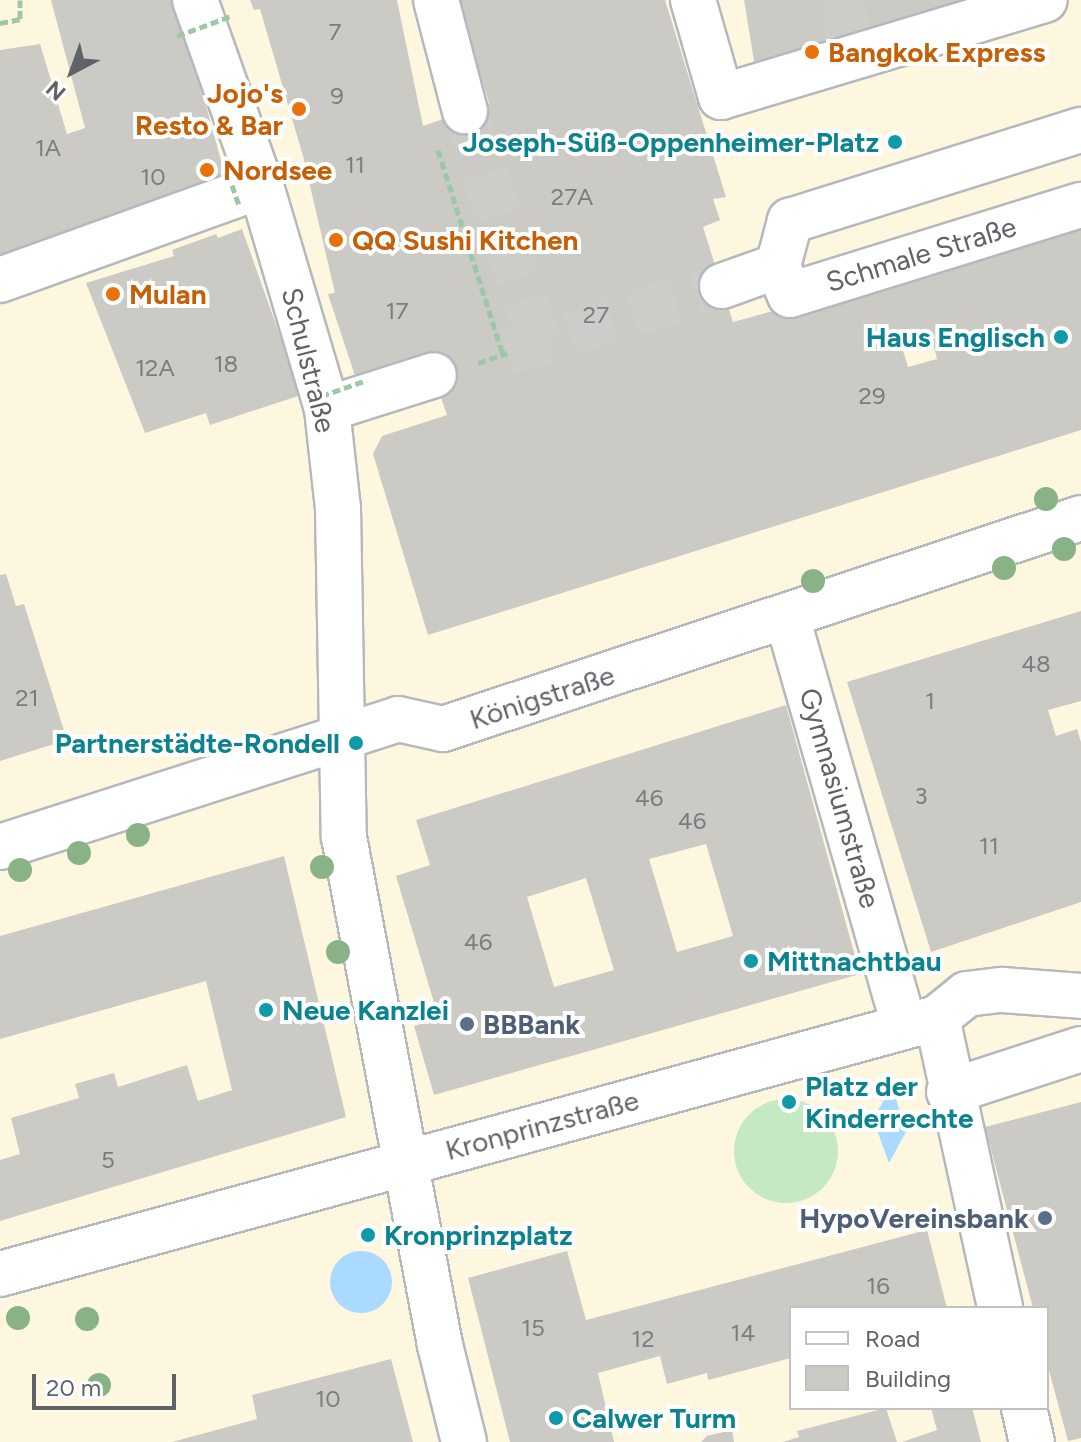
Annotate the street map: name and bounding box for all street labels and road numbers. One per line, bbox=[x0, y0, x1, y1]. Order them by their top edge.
street label: Schmale Straße bbox=[822, 209, 1020, 299]
street label: Schulstraße bbox=[275, 284, 343, 436]
street label: Königstraße bbox=[465, 658, 619, 736]
street label: Gymnasiumstraße bbox=[793, 684, 887, 912]
street label: Kronprinzstraße bbox=[442, 1083, 642, 1167]

